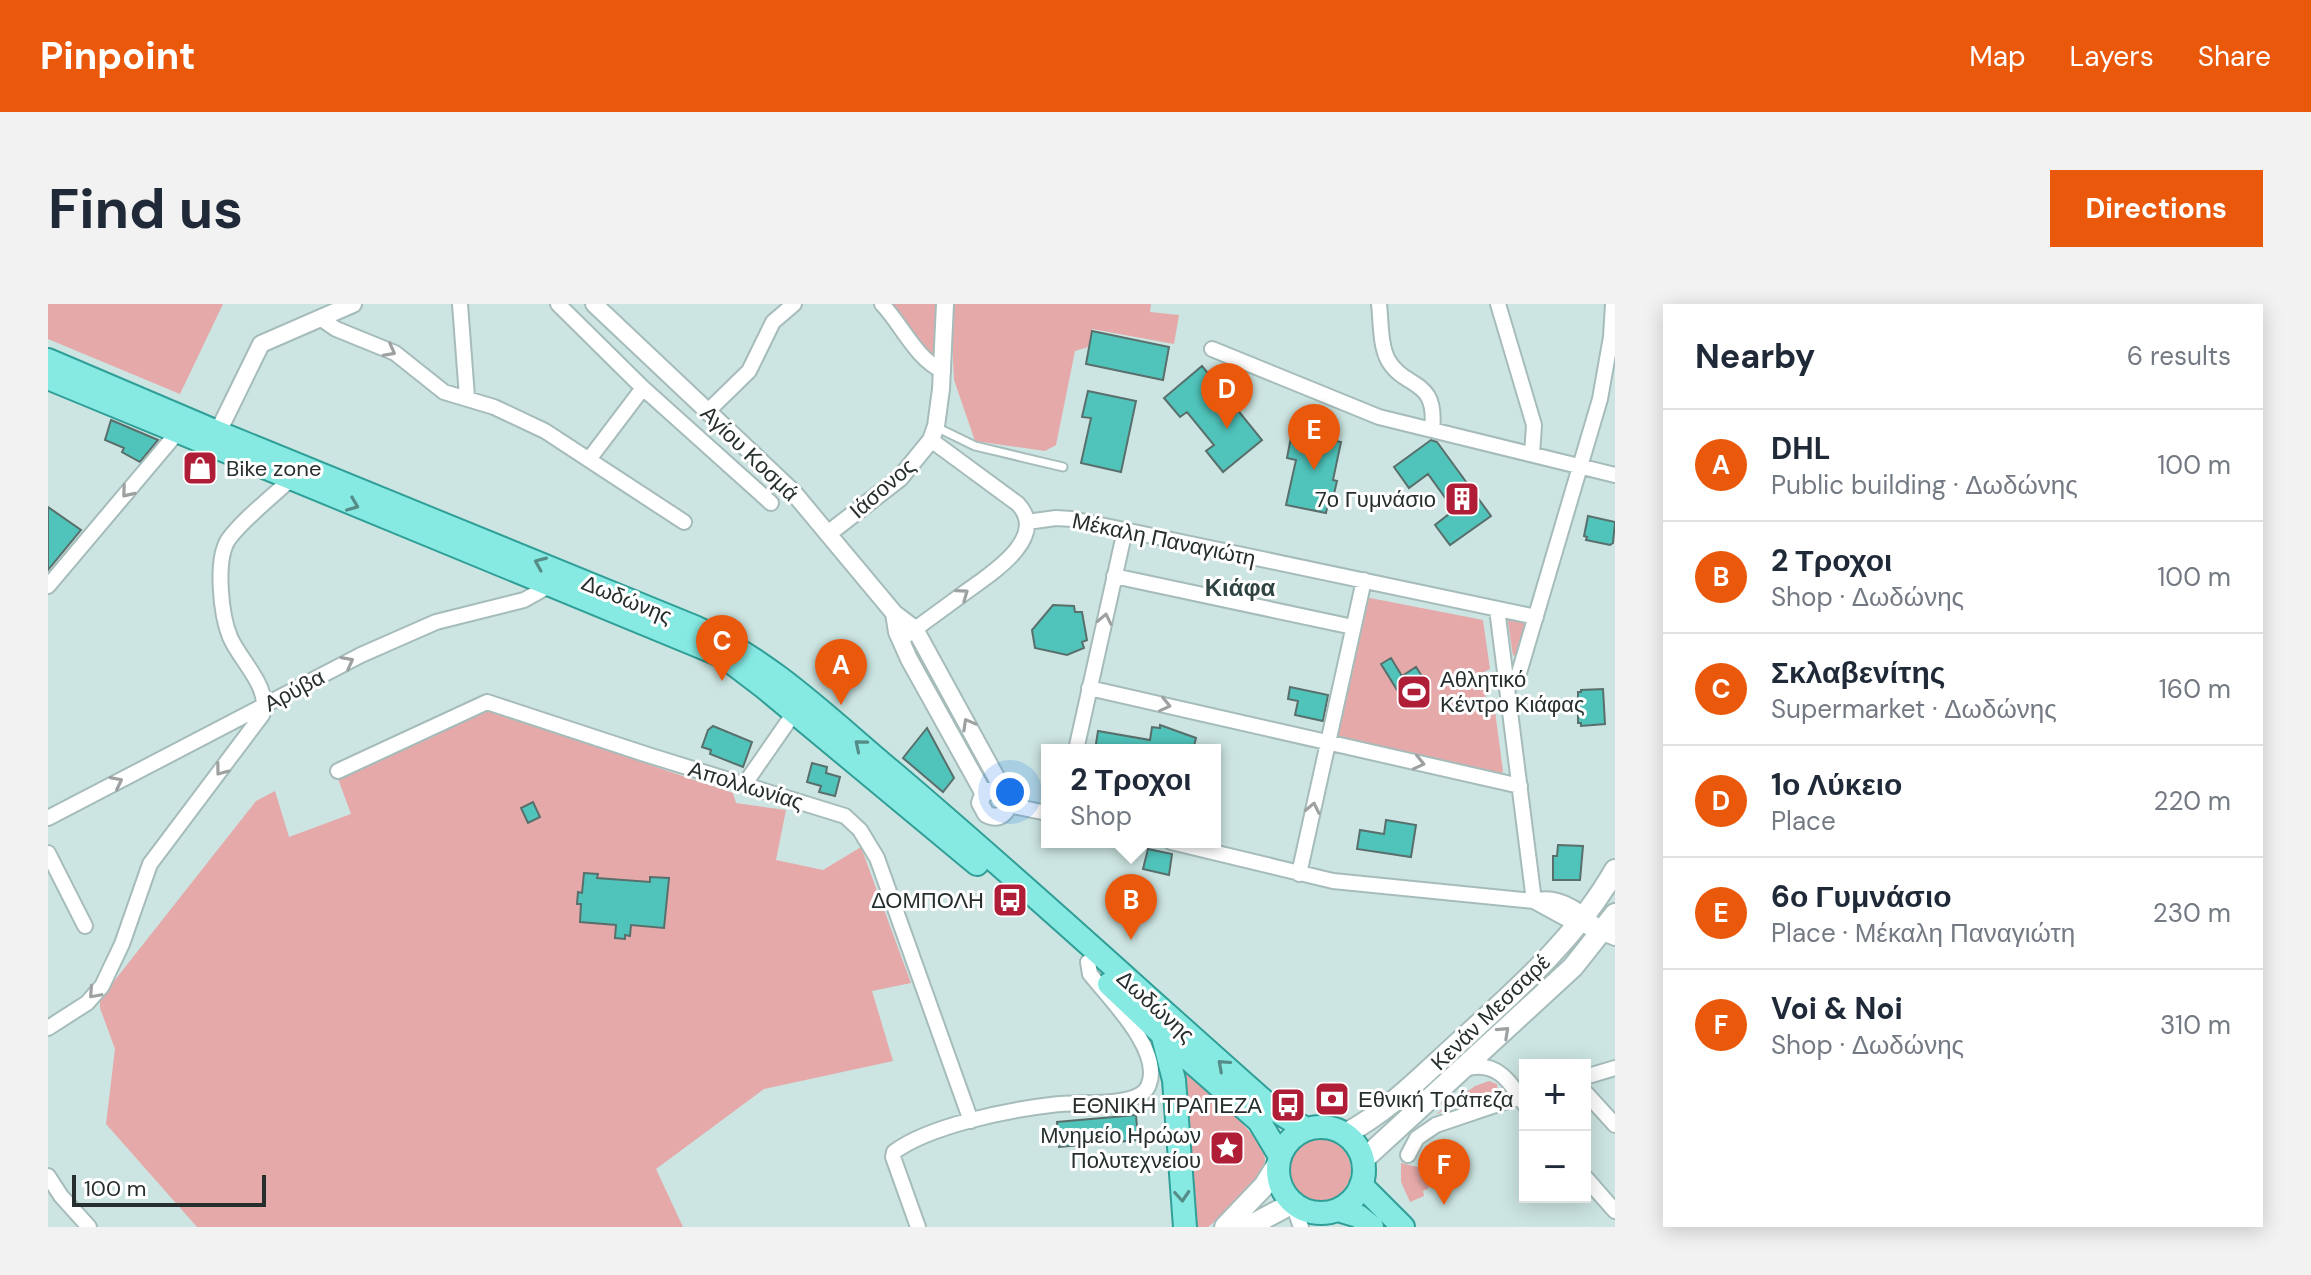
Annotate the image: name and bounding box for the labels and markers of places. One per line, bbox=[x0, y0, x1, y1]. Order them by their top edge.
pin: D bbox=[1201, 363, 1253, 429]
pin: E bbox=[1288, 404, 1340, 470]
shop icon: Bike zone bbox=[181, 449, 219, 487]
place label: Bike zone bbox=[226, 454, 321, 483]
building icon: 7ο Γυμνάσιο bbox=[1443, 480, 1481, 518]
place label: 7ο Γυμνάσιο bbox=[1315, 485, 1436, 514]
pin: C bbox=[696, 615, 748, 681]
pin: A bbox=[815, 639, 867, 705]
place label: Αθλητικό Κέντρο Κιάφας bbox=[1440, 665, 1585, 719]
sports icon: Αθλητικό Κέντρο Κιάφας bbox=[1395, 673, 1433, 711]
pin: B bbox=[1105, 874, 1157, 940]
bus stop icon: ΔΟΜΠΟΛΗ bbox=[991, 881, 1029, 919]
place label: ΔΟΜΠΟΛΗ bbox=[871, 886, 984, 915]
bank icon: Εθνική Τράπεζα bbox=[1313, 1080, 1351, 1118]
place label: Εθνική Τράπεζα bbox=[1358, 1085, 1514, 1114]
bus stop icon: ΕΘΝΙΚΗ ΤΡΑΠΕΖΑ bbox=[1269, 1086, 1307, 1124]
place label: ΕΘΝΙΚΗ ΤΡΑΠΕΖΑ bbox=[1072, 1091, 1262, 1120]
place label: Μνημείο Ηρώων Πολυτεχνείου bbox=[1040, 1121, 1201, 1175]
place icon: Μνημείο Ηρώων Πολυτεχνείου bbox=[1208, 1129, 1246, 1167]
pin: F bbox=[1418, 1139, 1470, 1205]

